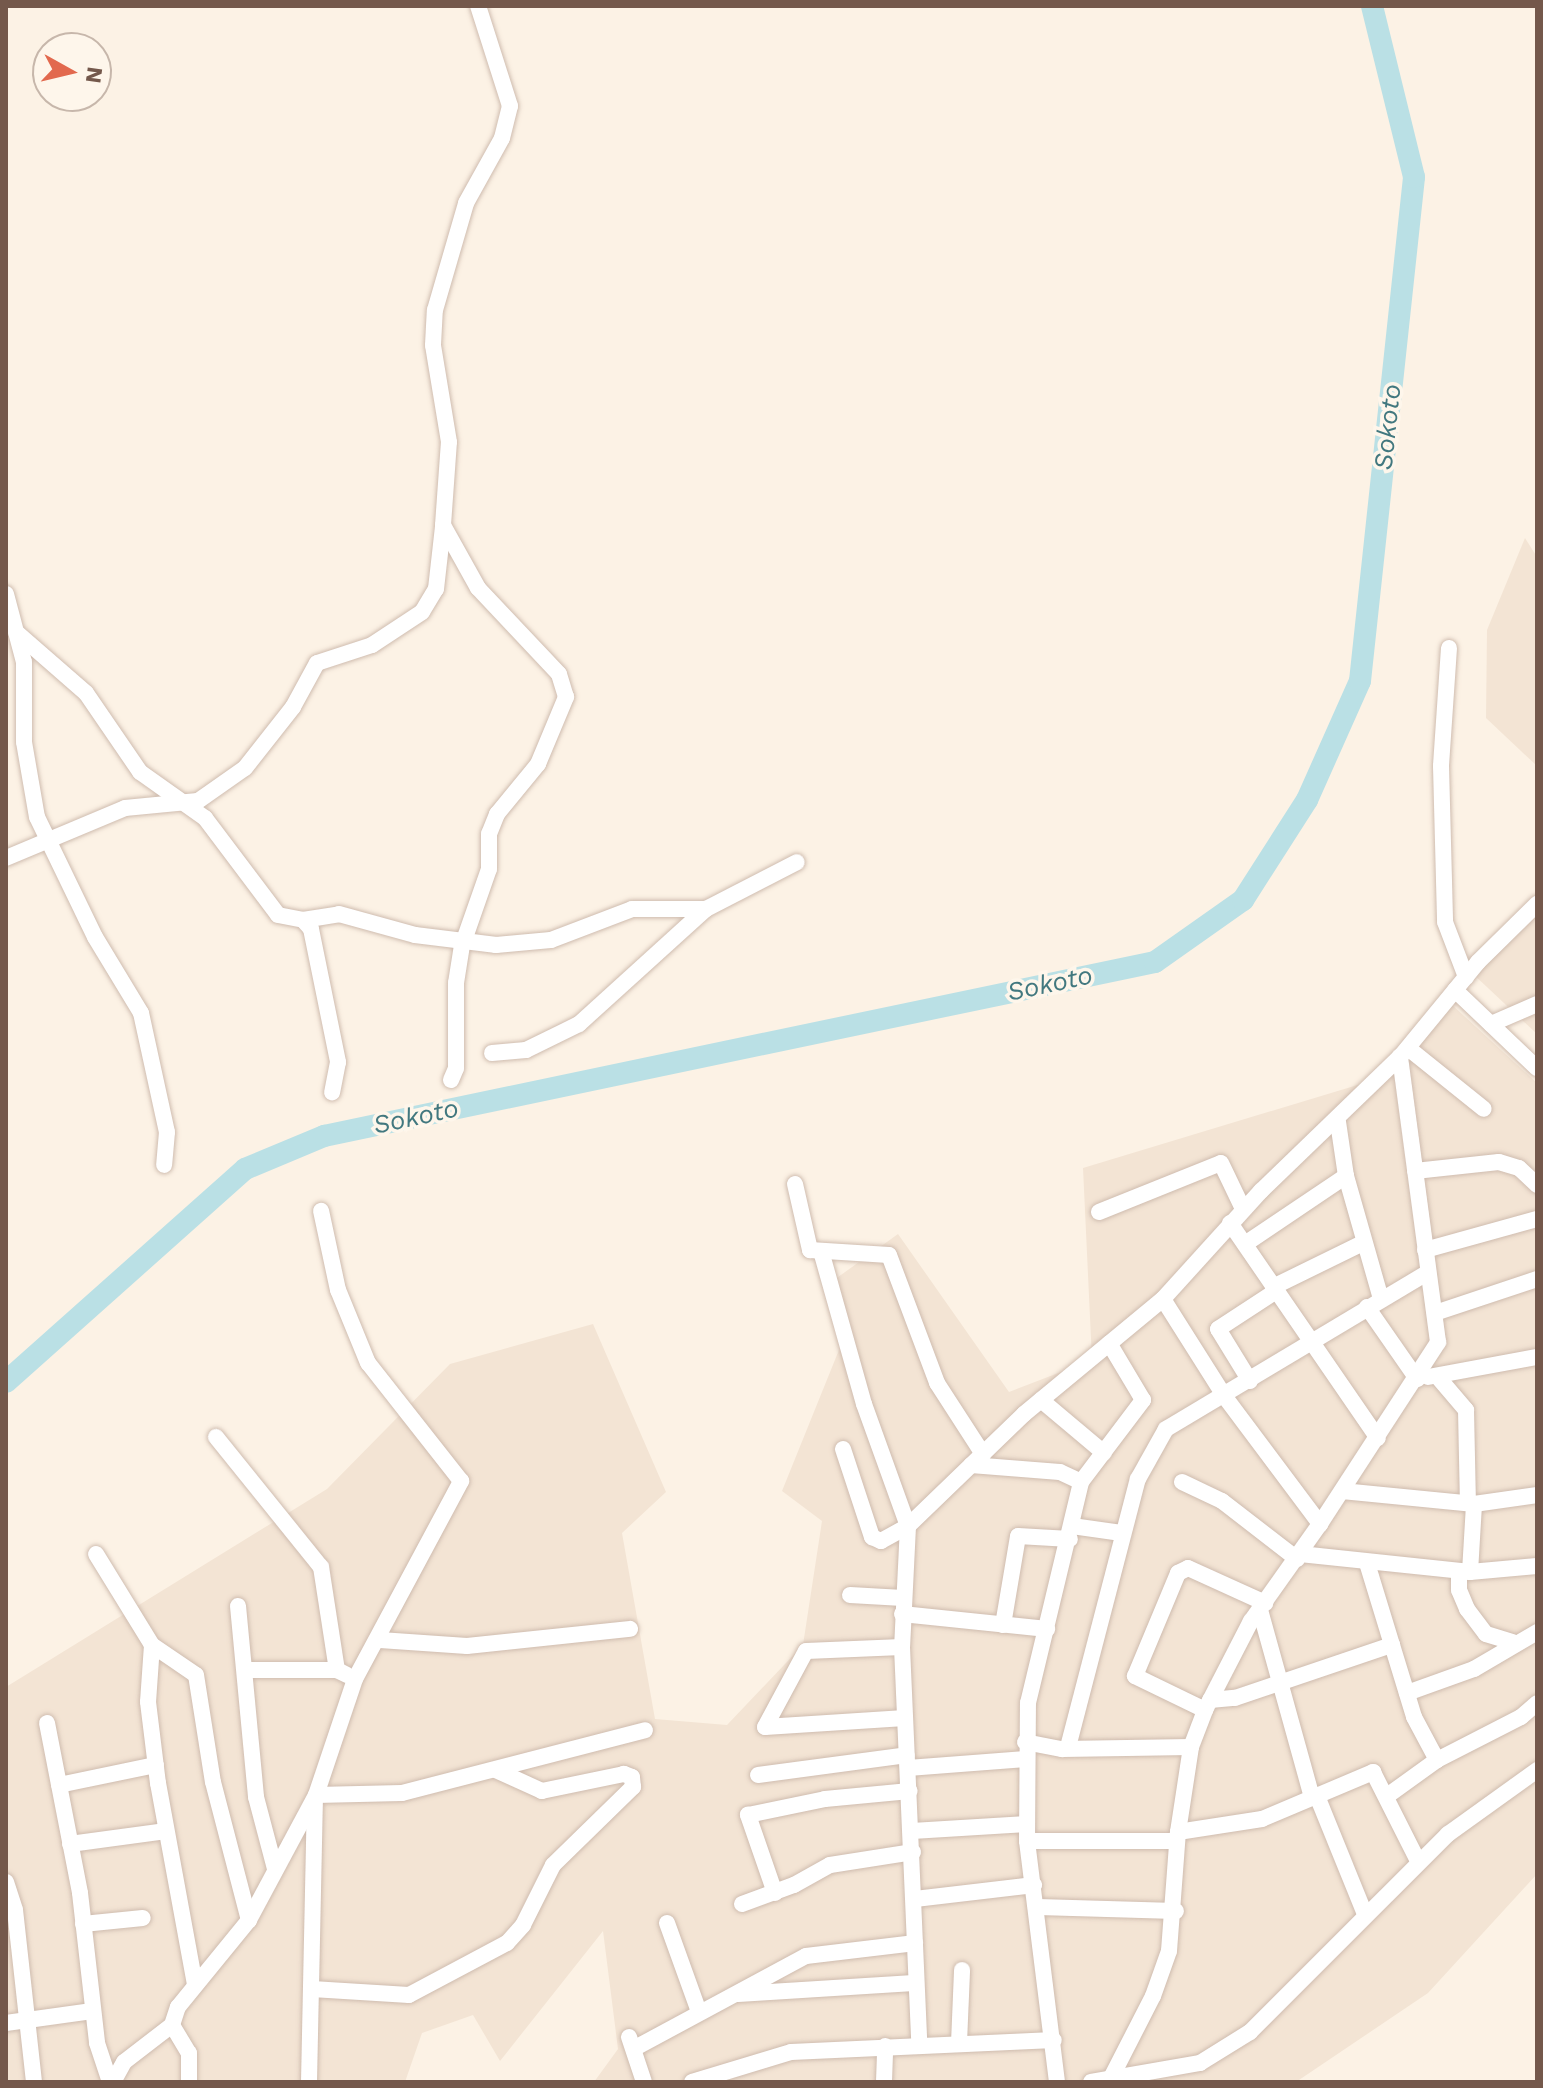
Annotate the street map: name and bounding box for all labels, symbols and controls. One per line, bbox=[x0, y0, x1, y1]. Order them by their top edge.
north arrow bbox=[32, 32, 112, 112]
text: N bbox=[81, 65, 108, 85]
water label: Sokoto bbox=[1368, 382, 1408, 472]
water label: Sokoto bbox=[1004, 960, 1096, 1008]
water label: Sokoto bbox=[370, 1093, 462, 1141]

